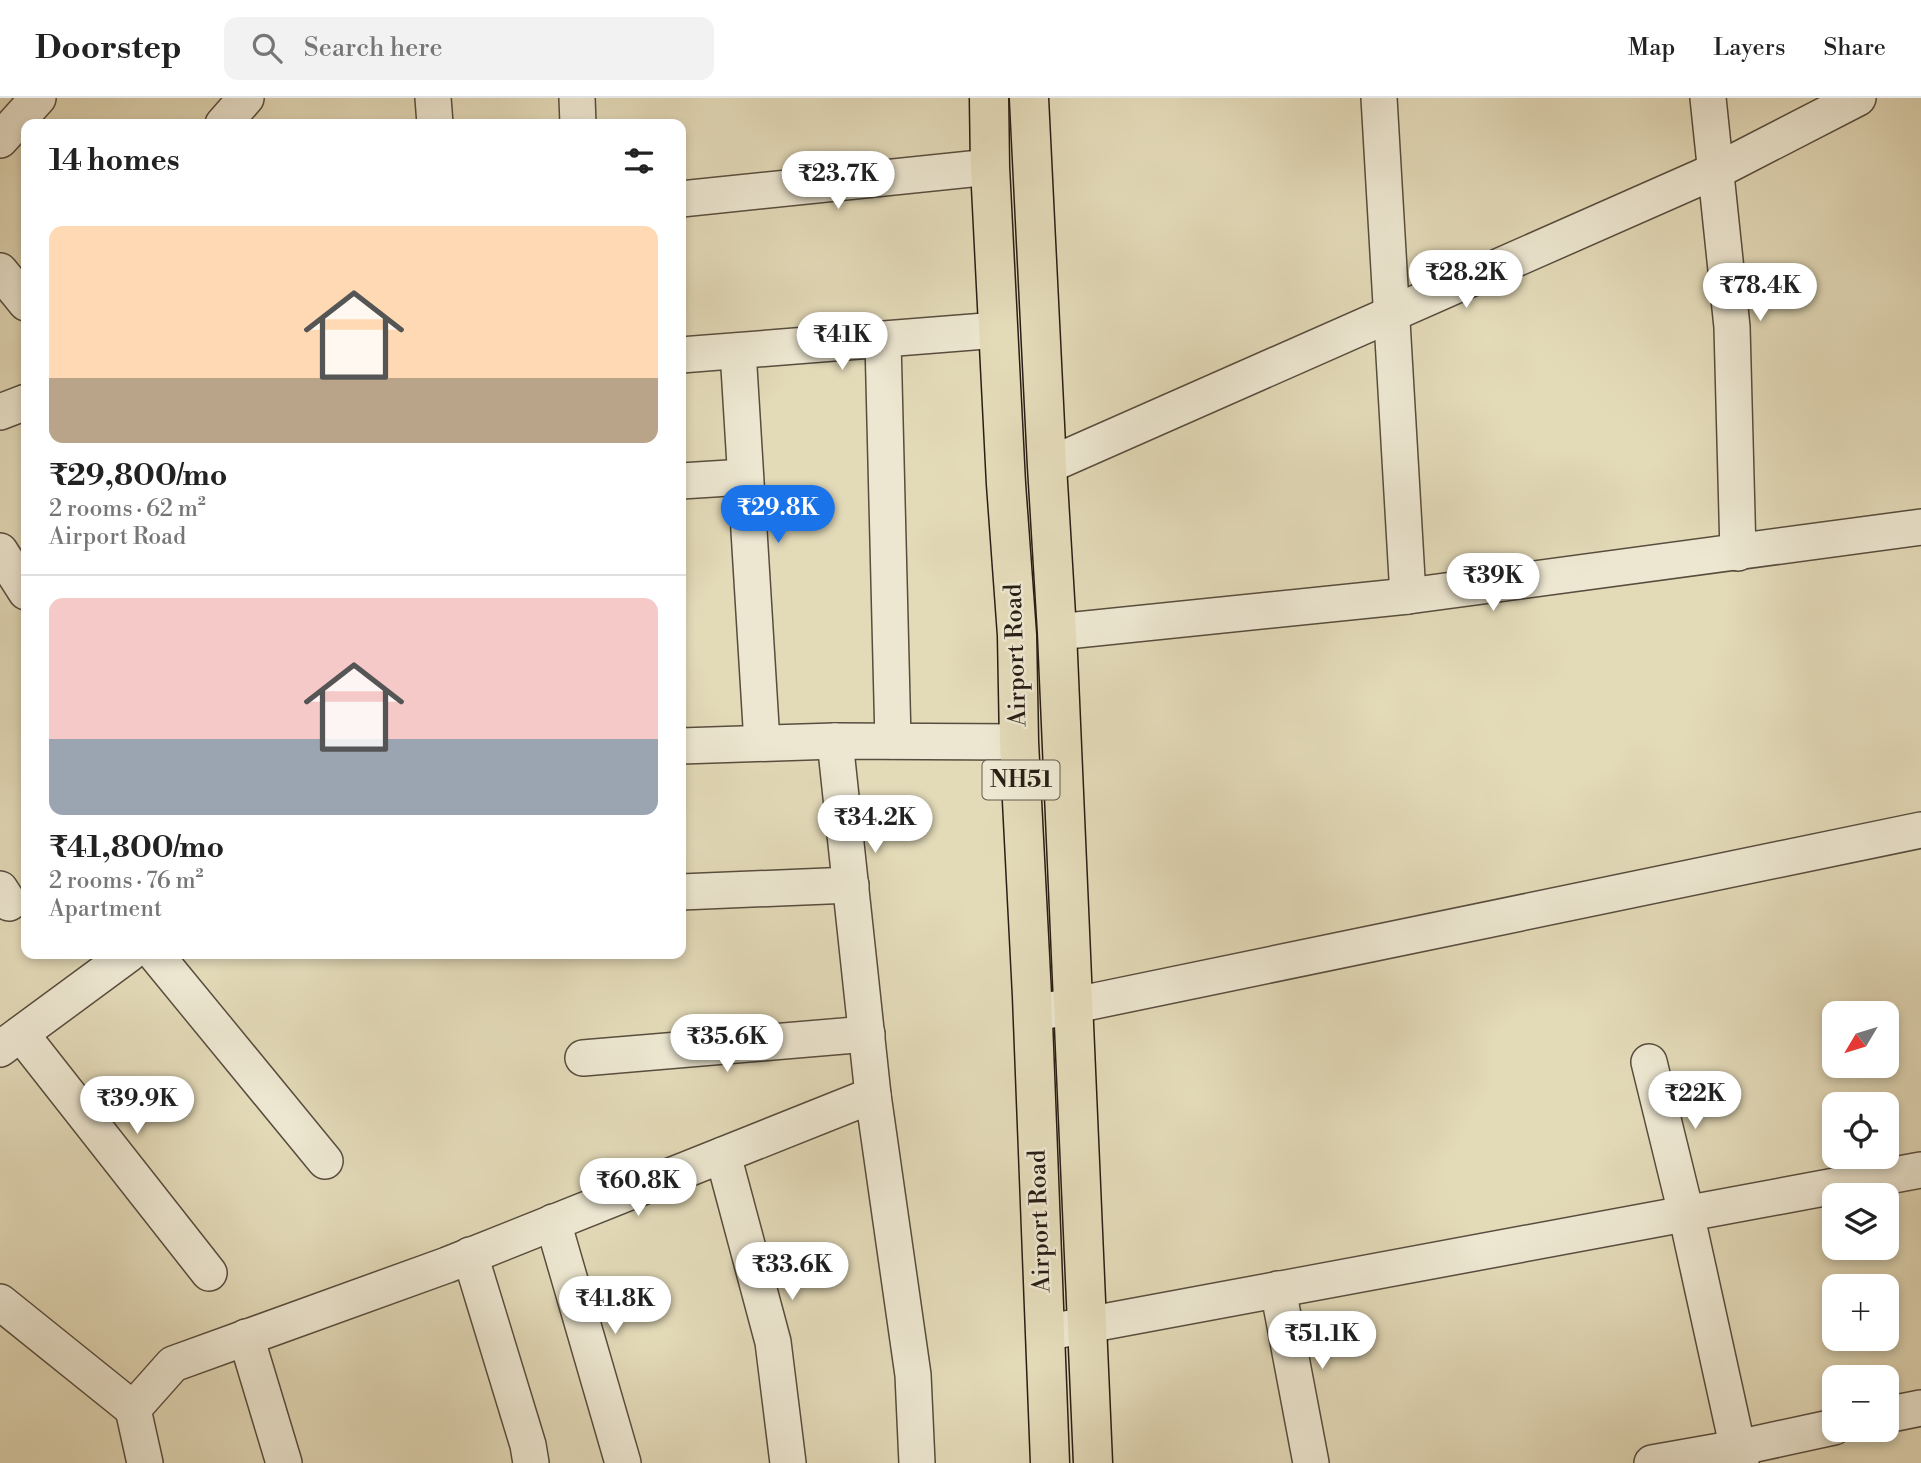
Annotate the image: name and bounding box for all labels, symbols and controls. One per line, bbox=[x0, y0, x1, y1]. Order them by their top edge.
search box bbox=[224, 17, 714, 80]
text: Doorstep bbox=[35, 28, 182, 69]
icon: search bbox=[248, 29, 286, 67]
text: Search here bbox=[304, 32, 443, 64]
text: Map bbox=[1628, 33, 1675, 63]
text: Layers bbox=[1713, 33, 1785, 63]
text: Share bbox=[1823, 33, 1886, 63]
text: 14 homes bbox=[49, 142, 180, 180]
icon: filters bbox=[620, 142, 658, 180]
pin: ₹23.7K bbox=[781, 152, 895, 211]
text: ₹23.7K bbox=[798, 160, 878, 188]
pin: ₹28.2K bbox=[1409, 250, 1523, 310]
text: ₹28.2K bbox=[1425, 259, 1507, 287]
pin: ₹78.4K bbox=[1703, 264, 1817, 323]
icon: home bbox=[291, 272, 417, 398]
text: ₹78.4K bbox=[1719, 272, 1801, 300]
pin: ₹41K bbox=[801, 313, 883, 372]
text: ₹41K bbox=[813, 321, 871, 349]
text: ₹29,800/mo bbox=[49, 457, 227, 495]
pin: ₹29.8K bbox=[721, 486, 835, 545]
text: ₹29.8K bbox=[737, 494, 819, 522]
text: 2 rooms · 62 m² bbox=[49, 495, 206, 523]
text: Airport Road bbox=[49, 523, 186, 551]
pin: ₹39K bbox=[1452, 554, 1534, 613]
text: ₹39K bbox=[1463, 562, 1523, 590]
street label: Airport Road bbox=[999, 583, 1034, 728]
icon: home bbox=[291, 644, 417, 770]
road number: NH51 bbox=[982, 760, 1060, 800]
pin: ₹34.2K bbox=[818, 796, 932, 855]
text: ₹34.2K bbox=[834, 804, 916, 832]
text: ₹41,800/mo bbox=[49, 829, 224, 867]
text: 2 rooms · 76 m² bbox=[49, 867, 204, 895]
text: Apartment bbox=[49, 895, 162, 923]
north arrow bbox=[1822, 1001, 1899, 1078]
map controls bbox=[1822, 1001, 1899, 1442]
pin: ₹35.6K bbox=[670, 1014, 784, 1074]
text: ₹35.6K bbox=[686, 1023, 768, 1051]
pin: ₹22K bbox=[1654, 1072, 1736, 1131]
pin: ₹39.9K bbox=[80, 1076, 194, 1136]
text: ₹22K bbox=[1664, 1080, 1726, 1108]
text: ₹39.9K bbox=[96, 1085, 178, 1113]
button: locate bbox=[1822, 1092, 1899, 1169]
street label: Airport Road bbox=[1023, 1149, 1058, 1294]
pin: ₹60.8K bbox=[581, 1158, 695, 1218]
text: ₹60.8K bbox=[596, 1167, 680, 1195]
button: layers bbox=[1822, 1183, 1899, 1260]
pin: ₹33.6K bbox=[735, 1242, 849, 1302]
text: ₹33.6K bbox=[751, 1251, 833, 1279]
button: + bbox=[1822, 1274, 1899, 1351]
pin: ₹41.8K bbox=[558, 1276, 672, 1336]
text: ₹41.8K bbox=[575, 1285, 655, 1313]
pin: ₹51.1K bbox=[1265, 1312, 1379, 1371]
text: ₹51.1K bbox=[1284, 1320, 1360, 1348]
button: − bbox=[1822, 1365, 1899, 1442]

